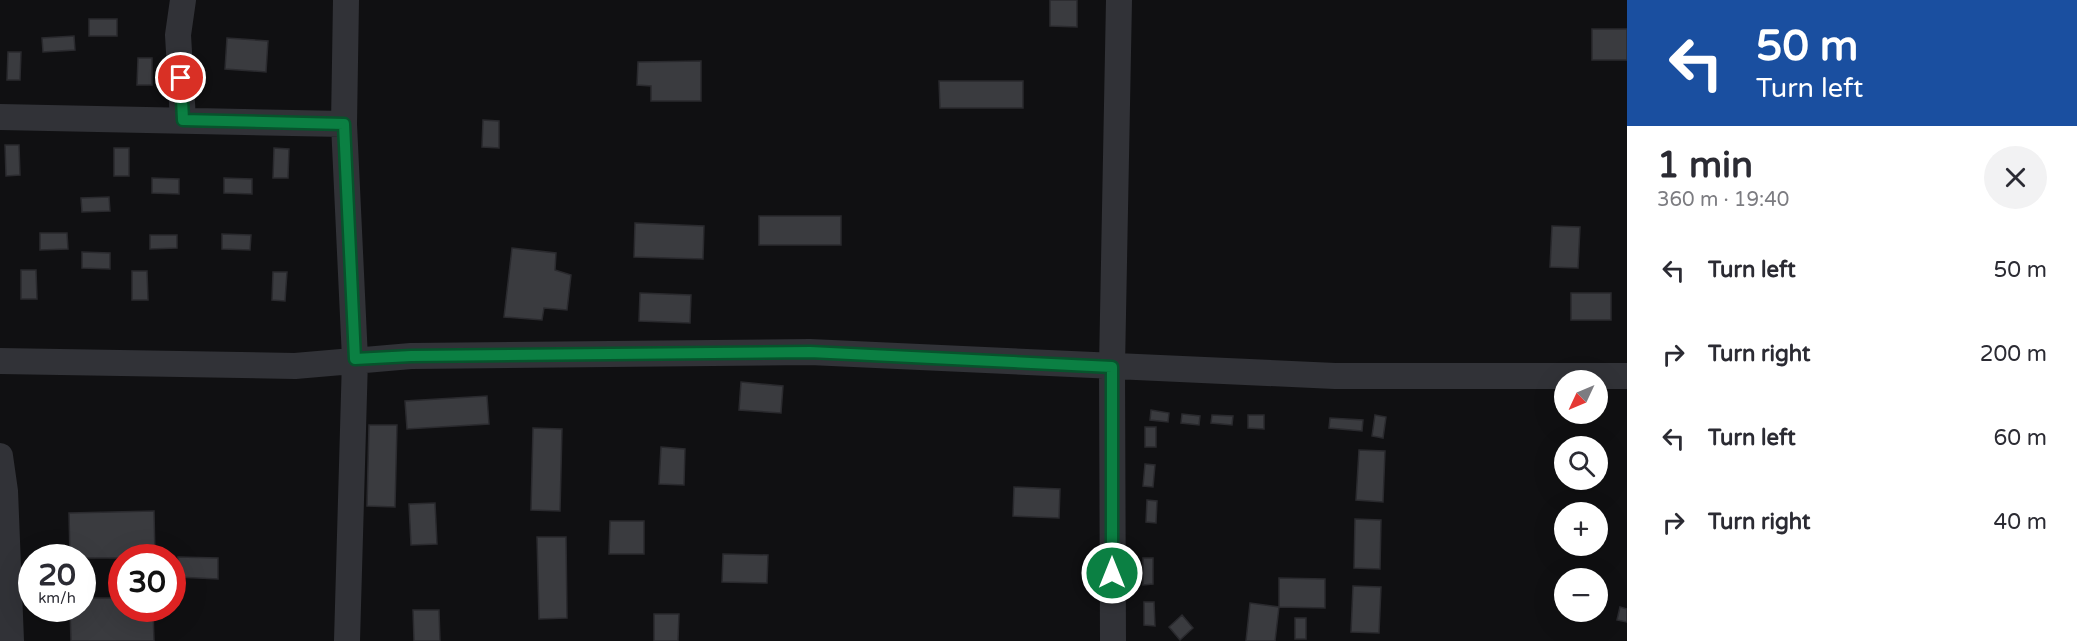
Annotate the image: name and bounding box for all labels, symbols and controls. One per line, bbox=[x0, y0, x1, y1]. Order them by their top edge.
text: 50 m bbox=[1756, 21, 1858, 72]
icon: left bbox=[1657, 24, 1735, 102]
pin bbox=[155, 52, 206, 103]
icon: arrive bbox=[164, 61, 197, 94]
text: Turn left bbox=[1756, 72, 1863, 105]
text: 1 min bbox=[1657, 144, 1753, 187]
button: close bbox=[1984, 146, 2047, 209]
text: 360 m · 19:40 bbox=[1657, 188, 1789, 212]
icon: left bbox=[1657, 254, 1690, 287]
text: Turn left bbox=[1708, 257, 1796, 283]
text: 50 m bbox=[1993, 257, 2047, 283]
icon: right bbox=[1657, 338, 1690, 371]
text: Turn right bbox=[1708, 341, 1810, 367]
text: 200 m bbox=[1980, 341, 2047, 367]
north arrow bbox=[1554, 370, 1608, 424]
map controls bbox=[1554, 370, 1608, 622]
icon: left bbox=[1657, 422, 1690, 455]
text: Turn left bbox=[1708, 425, 1796, 451]
text: 60 m bbox=[1993, 425, 2047, 451]
button: search bbox=[1554, 436, 1608, 490]
button: + bbox=[1554, 502, 1608, 556]
icon: right bbox=[1657, 506, 1690, 539]
text: Turn right bbox=[1708, 509, 1810, 535]
text: 40 m bbox=[1993, 509, 2047, 535]
position arrow bbox=[1080, 541, 1144, 605]
speed limit sign: 30 bbox=[108, 544, 186, 622]
text: 20 bbox=[38, 557, 76, 594]
button: − bbox=[1554, 568, 1608, 622]
text: km/h bbox=[38, 589, 76, 607]

